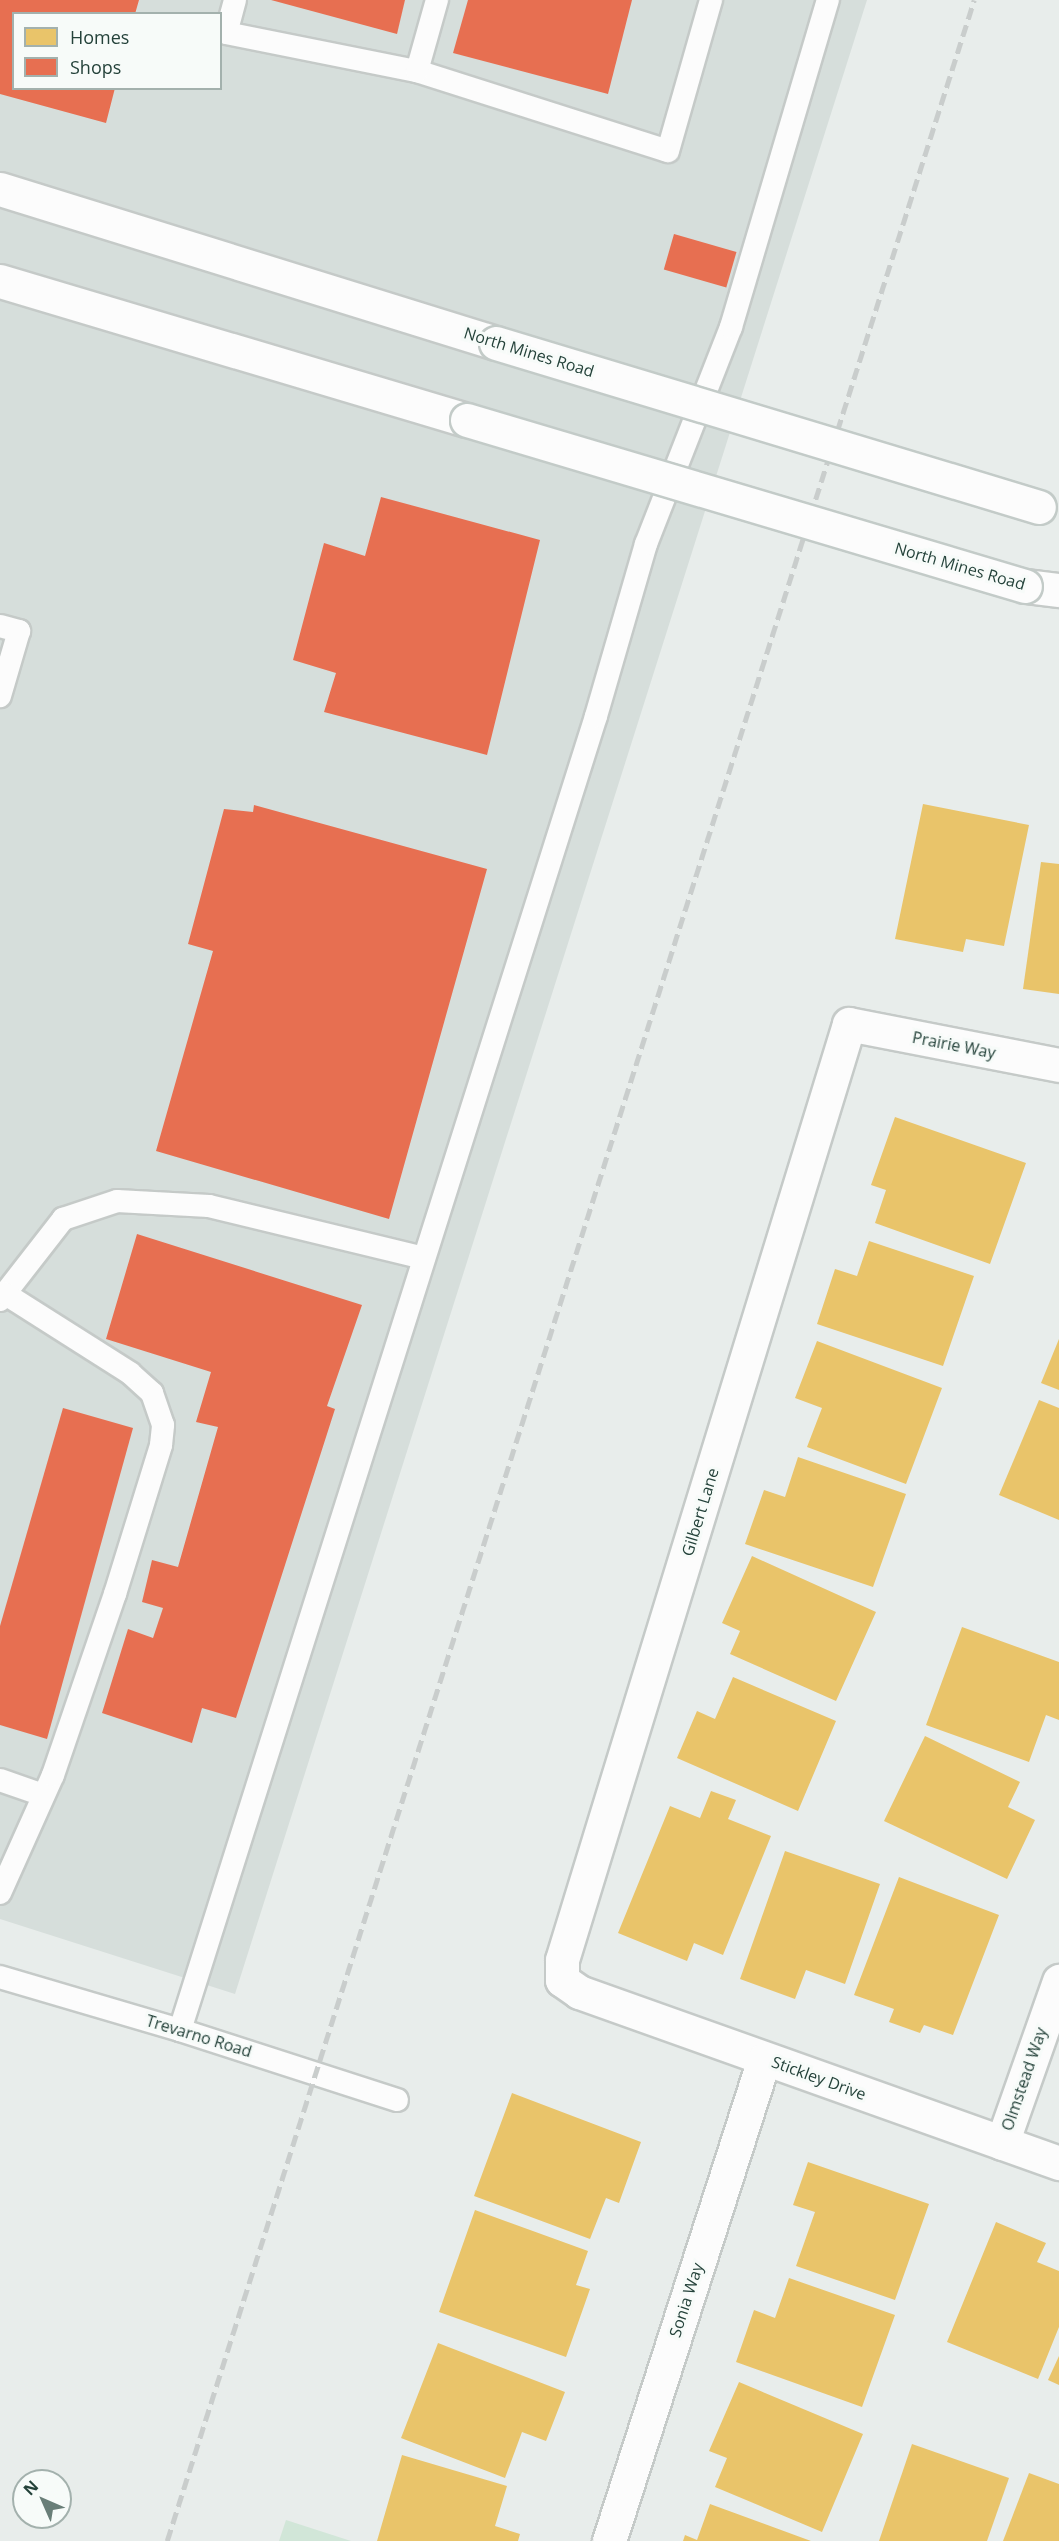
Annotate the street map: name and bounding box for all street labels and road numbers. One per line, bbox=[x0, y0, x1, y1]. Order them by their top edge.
street label: North Mines Road bbox=[462, 323, 596, 381]
street label: North Mines Road bbox=[892, 538, 1028, 594]
street label: Prairie Way bbox=[911, 1028, 997, 1062]
street label: Gilbert Lane bbox=[678, 1466, 722, 1558]
street label: Trevarno Road bbox=[144, 2011, 254, 2061]
street label: Olmstead Way bbox=[997, 2025, 1051, 2133]
street label: Stickley Drive bbox=[769, 2052, 869, 2104]
street label: Sonia Way bbox=[665, 2260, 707, 2340]

